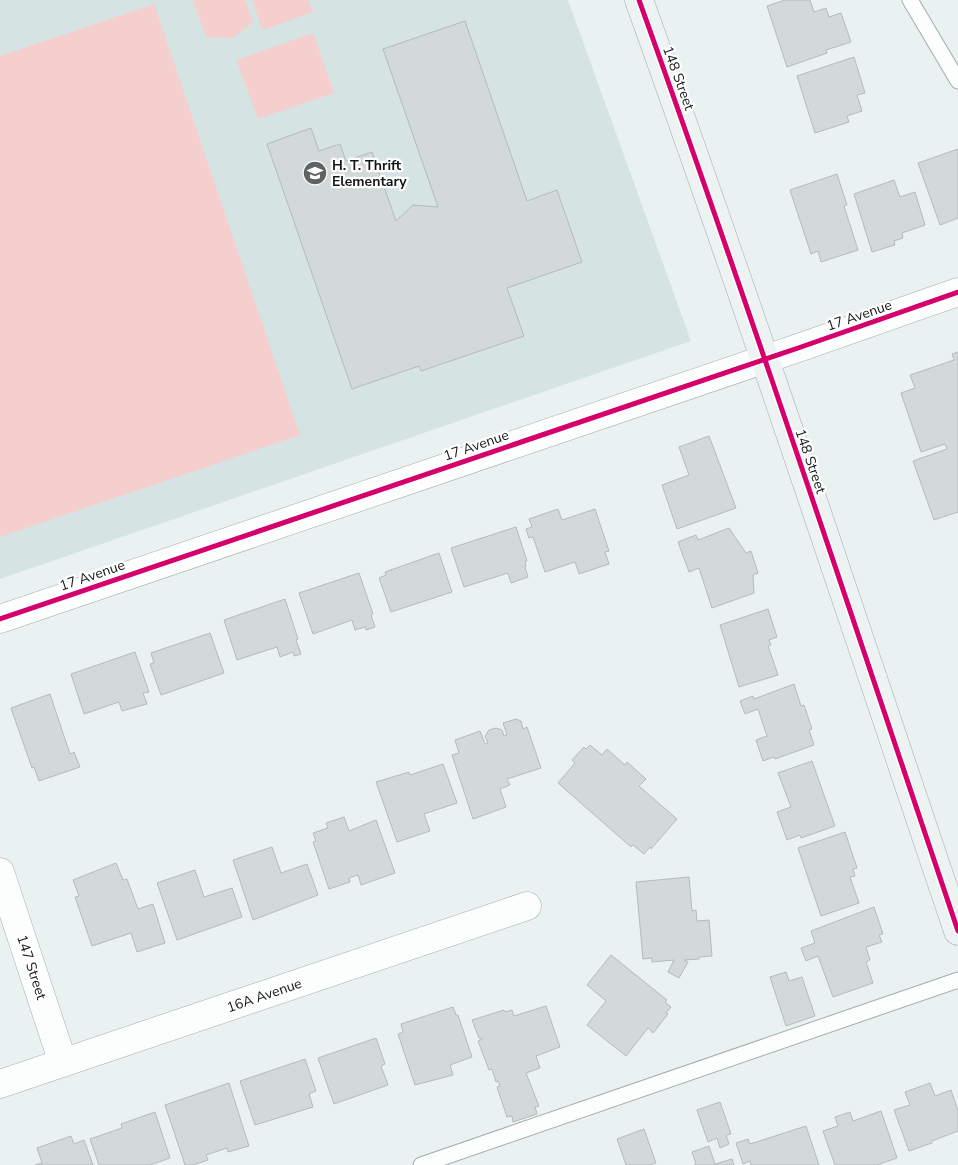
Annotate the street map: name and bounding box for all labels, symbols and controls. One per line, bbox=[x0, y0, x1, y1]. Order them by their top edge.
street label: 148 Street bbox=[658, 43, 699, 113]
place label: H. T. Thrift Elementary bbox=[332, 156, 407, 191]
school or university icon: H. T. Thrift Elementary bbox=[302, 160, 328, 186]
street label: 17 Avenue bbox=[824, 295, 894, 336]
street label: 17 Avenue bbox=[441, 425, 511, 466]
street label: 148 Street bbox=[791, 426, 830, 496]
street label: 17 Avenue bbox=[57, 555, 127, 596]
street label: 147 Street bbox=[12, 932, 51, 1002]
street label: 16A Avenue bbox=[224, 974, 304, 1017]

